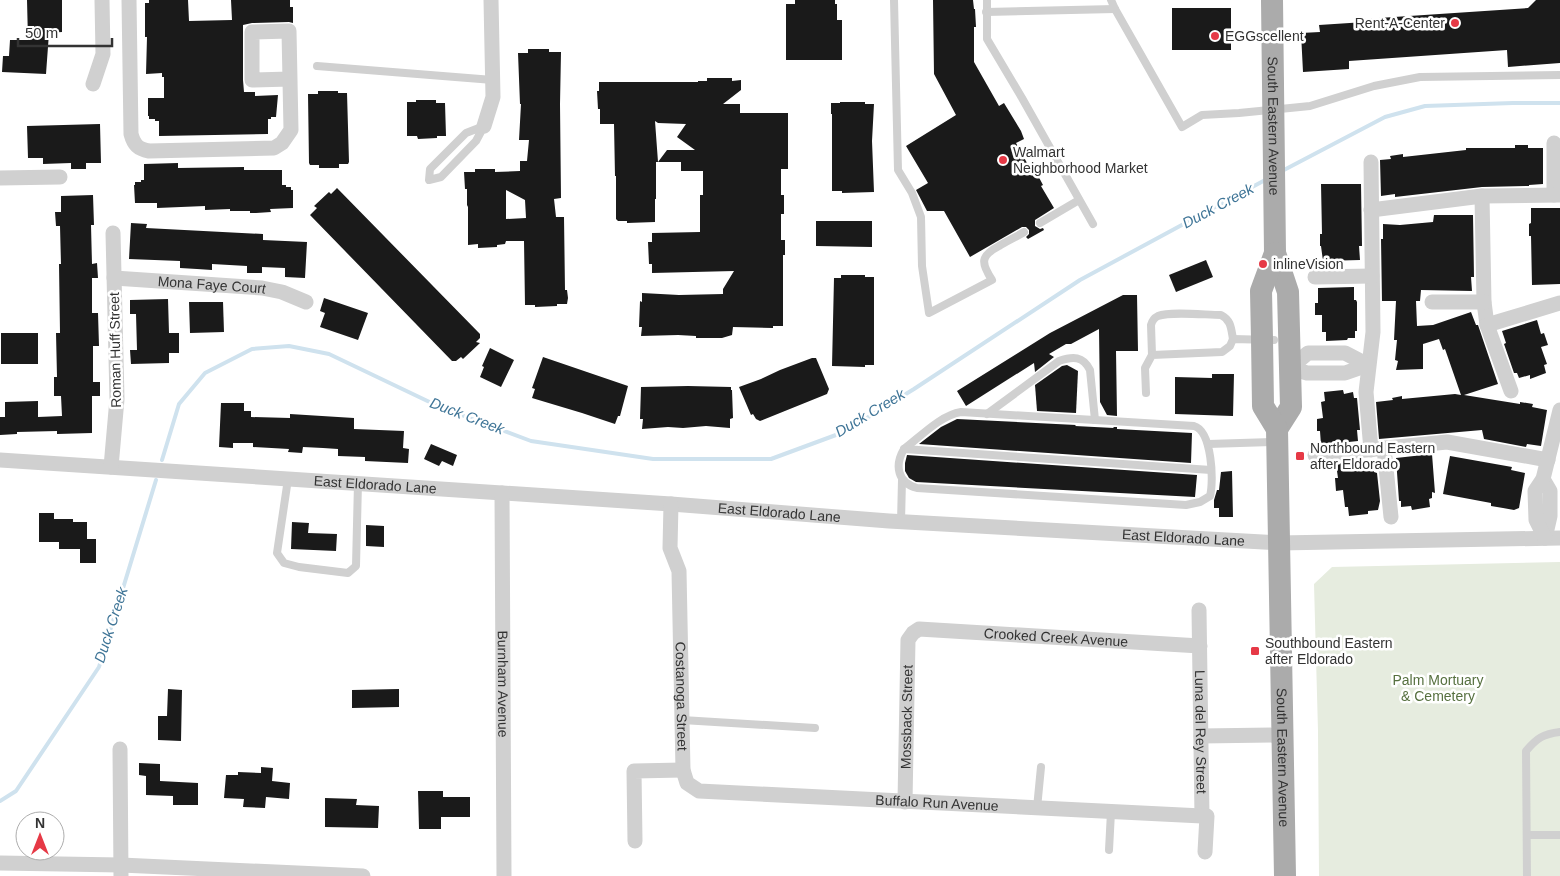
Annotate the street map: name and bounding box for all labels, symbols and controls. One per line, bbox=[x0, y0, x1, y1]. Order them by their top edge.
scale bar bbox=[18, 15, 111, 47]
place label: Rent-A-Center bbox=[1355, 15, 1445, 31]
marker: Rent-A-Center bbox=[1449, 17, 1461, 29]
text: 50 m bbox=[25, 24, 58, 41]
place label: EGGscellent bbox=[1225, 28, 1304, 44]
marker: EGGscellent bbox=[1209, 30, 1221, 42]
street label: South Eastern Avenue bbox=[1265, 56, 1282, 196]
place label: Walmart Neighborhood Market bbox=[1013, 144, 1148, 176]
marker: Walmart Neighborhood Market bbox=[997, 154, 1009, 166]
water label: Duck Creek bbox=[1179, 179, 1258, 231]
place label: inlineVision bbox=[1273, 256, 1344, 272]
marker: inlineVision bbox=[1257, 258, 1269, 270]
street label: Mona Faye Court bbox=[157, 273, 267, 297]
street label: Roman Huff Street bbox=[106, 292, 124, 408]
water label: Duck Creek bbox=[832, 384, 909, 440]
water label: Duck Creek bbox=[428, 394, 508, 438]
place label: Northbound Eastern after Eldorado bbox=[1310, 440, 1435, 472]
marker: Northbound Eastern after Eldorado bbox=[1294, 450, 1306, 462]
street label: East Eldorado Lane bbox=[313, 473, 437, 497]
street label: East Eldorado Lane bbox=[717, 500, 841, 525]
street label: East Eldorado Lane bbox=[1122, 526, 1246, 549]
water label: Duck Creek bbox=[90, 584, 131, 665]
street label: Crooked Creek Avenue bbox=[983, 625, 1129, 650]
street label: Burnham Avenue bbox=[495, 630, 511, 738]
place label: Southbound Eastern after Eldorado bbox=[1265, 635, 1393, 667]
street label: Costanoga Street bbox=[672, 642, 691, 751]
marker: Southbound Eastern after Eldorado bbox=[1249, 645, 1261, 657]
street label: Mossback Street bbox=[898, 665, 916, 769]
street label: Luna del Rey Street bbox=[1192, 670, 1210, 794]
park label: Palm Mortuary & Cemetery bbox=[1392, 672, 1484, 704]
street label: South Eastern Avenue bbox=[1274, 688, 1292, 827]
street label: Buffalo Run Avenue bbox=[875, 792, 999, 814]
north arrow bbox=[15, 811, 65, 861]
text: N bbox=[35, 815, 45, 831]

